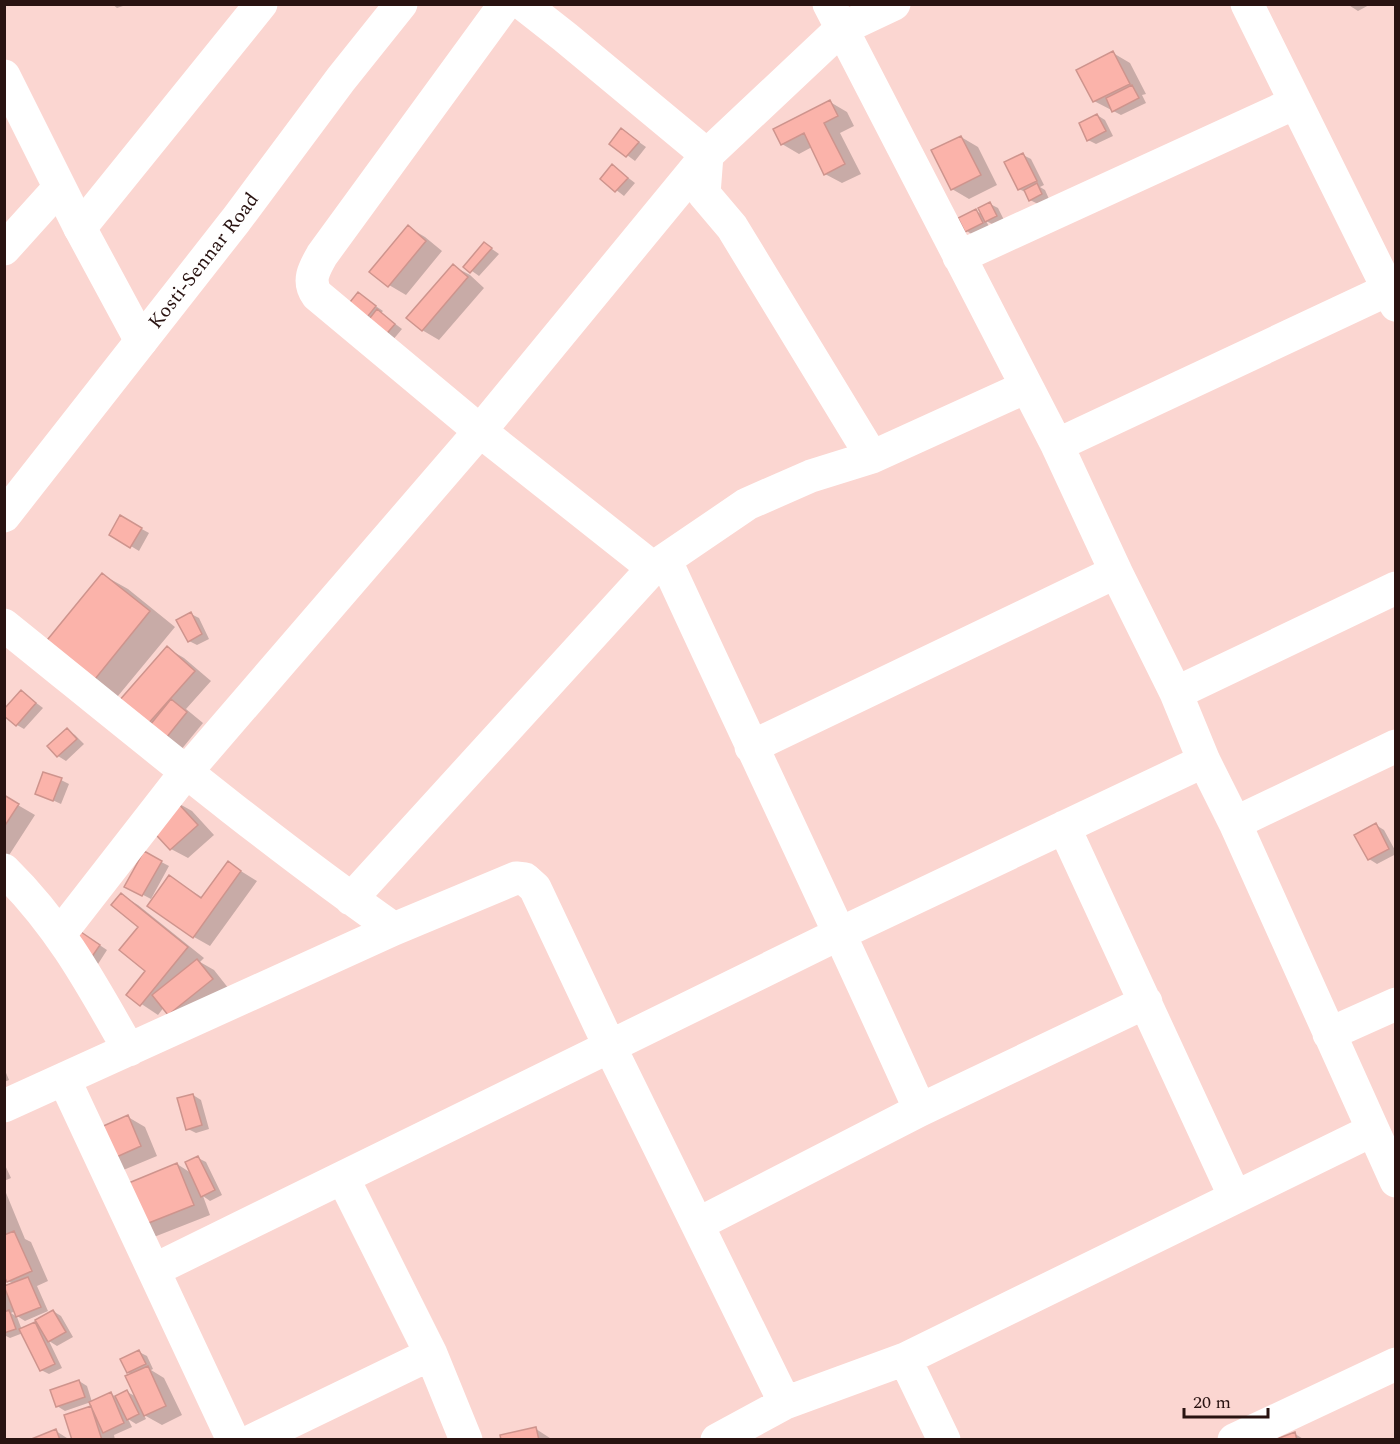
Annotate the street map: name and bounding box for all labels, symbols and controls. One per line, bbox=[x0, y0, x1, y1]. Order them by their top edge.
street label: Kosti-Sennar Road bbox=[141, 186, 266, 336]
scale bar bbox=[1184, 1381, 1268, 1419]
text: 20 m bbox=[1193, 1389, 1231, 1416]

